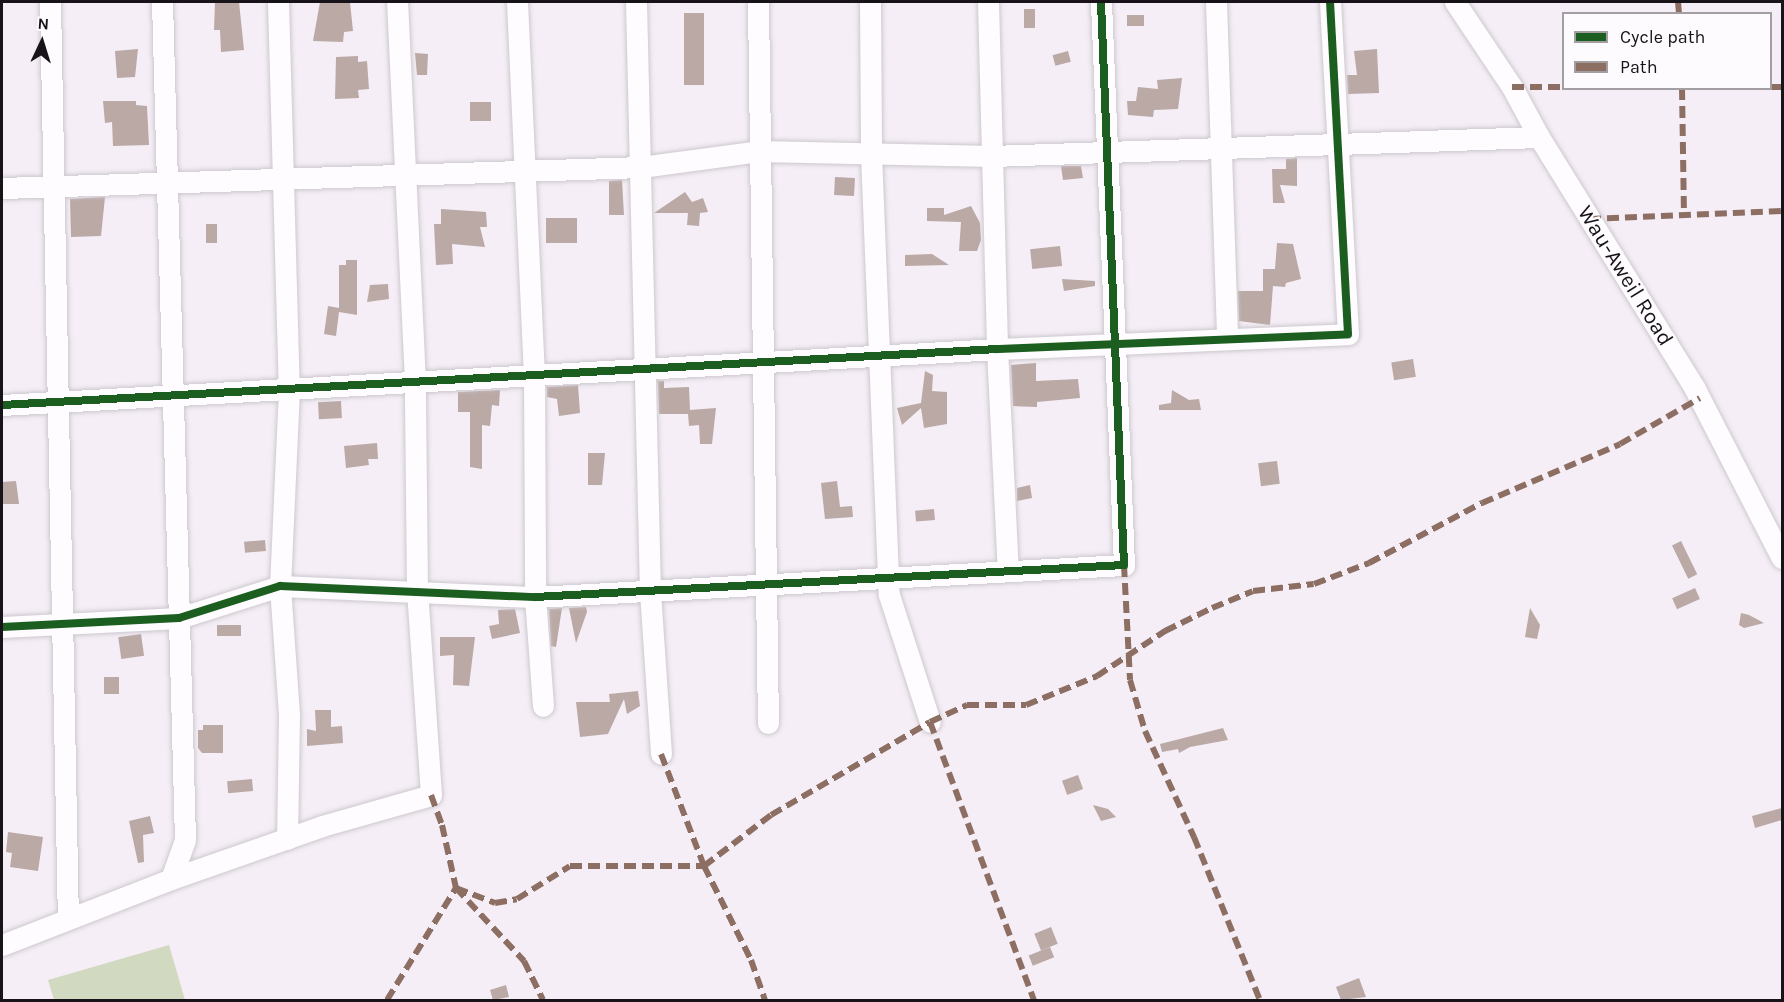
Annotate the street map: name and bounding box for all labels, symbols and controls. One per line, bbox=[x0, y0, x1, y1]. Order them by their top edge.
north arrow bbox=[12, 12, 72, 72]
legend bbox=[1562, 12, 1772, 90]
text: N bbox=[37, 14, 50, 33]
text: Cycle path bbox=[1620, 26, 1705, 48]
text: Path bbox=[1620, 56, 1658, 78]
street label: Wau-Aweil Road bbox=[1571, 201, 1679, 351]

